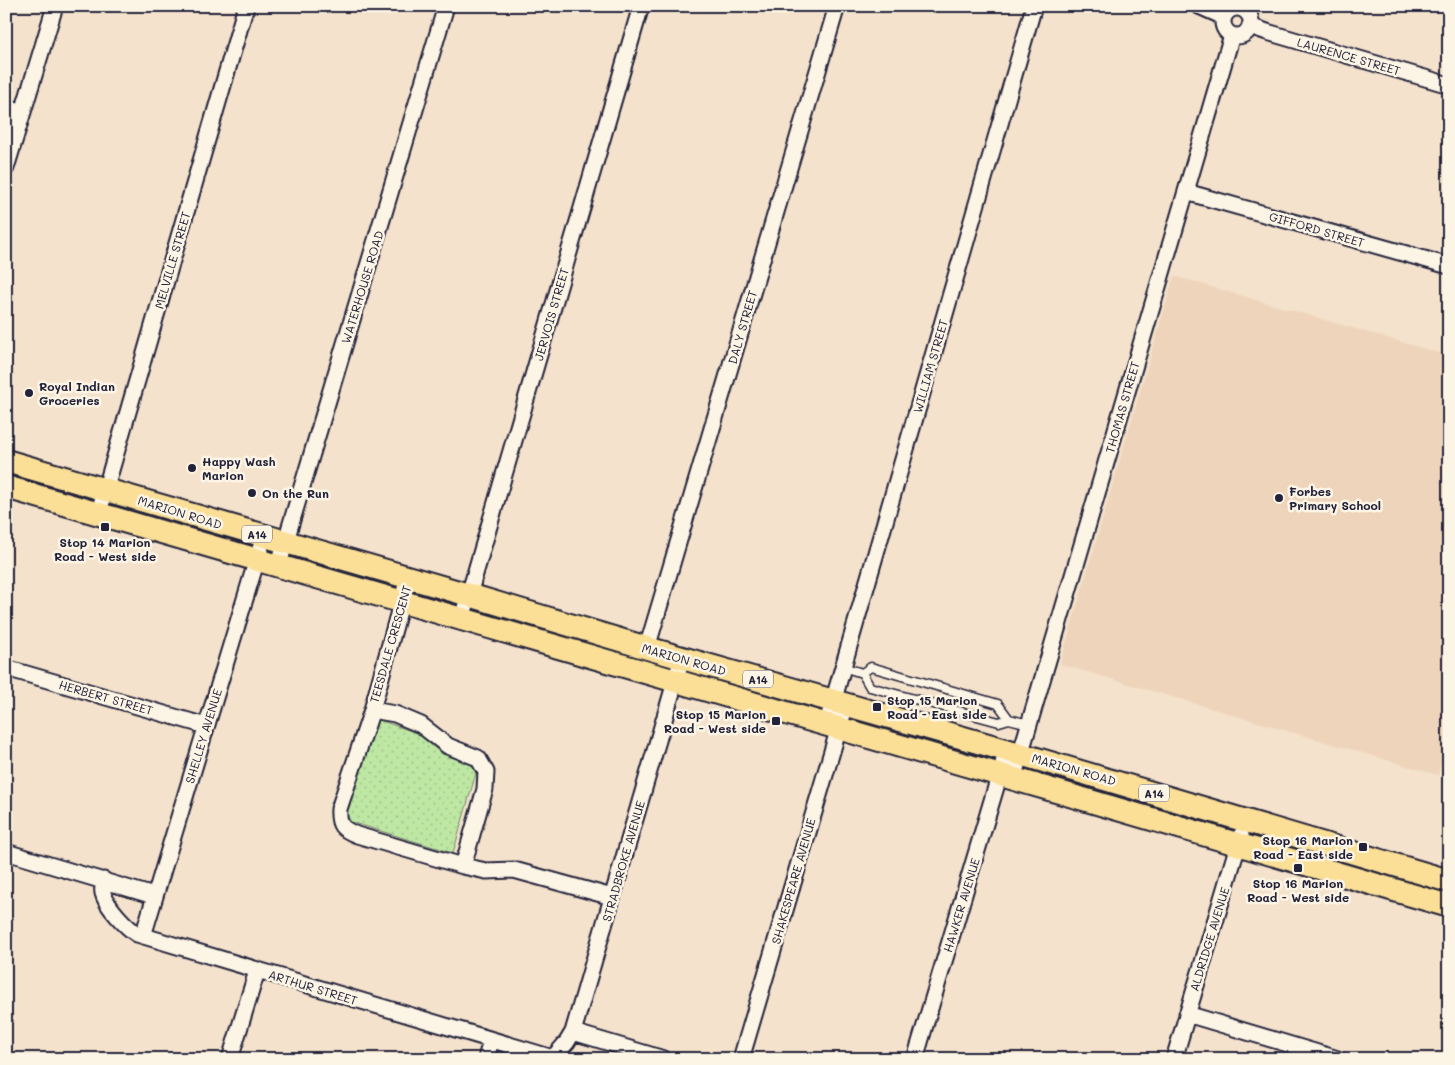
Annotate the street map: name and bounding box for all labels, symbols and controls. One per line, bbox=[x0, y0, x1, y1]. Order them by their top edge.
street label: LAURENCE STREET bbox=[1295, 34, 1403, 79]
street label: GIFFORD STREET bbox=[1267, 208, 1367, 250]
street label: MELVILLE STREET bbox=[150, 209, 194, 311]
street label: WATERHOUSE ROAD bbox=[337, 229, 387, 345]
street label: JERVOIS STREET bbox=[530, 265, 572, 362]
street label: DALY STREET bbox=[724, 288, 760, 366]
street label: WILLIAM STREET bbox=[909, 317, 951, 415]
street label: THOMAS STREET bbox=[1101, 359, 1143, 455]
place label: Royal Indian Groceries bbox=[39, 378, 115, 408]
marker: Royal Indian Groceries bbox=[23, 387, 35, 399]
place label: Happy Wash Marion bbox=[202, 453, 276, 483]
marker: Happy Wash Marion bbox=[186, 462, 198, 474]
place label: Forbes Primary School bbox=[1289, 483, 1381, 513]
place label: On the Run bbox=[262, 485, 329, 501]
marker: On the Run bbox=[246, 487, 258, 499]
street label: MARION ROAD bbox=[136, 492, 224, 532]
marker: Forbes Primary School bbox=[1273, 492, 1285, 504]
marker: Stop 14 Marion Road - West side bbox=[99, 521, 111, 533]
road number: A14 bbox=[242, 526, 272, 542]
place label: Stop 14 Marion Road - West side bbox=[54, 534, 156, 564]
street label: TEESDALE CRESCENT bbox=[366, 583, 415, 705]
street label: MARION ROAD bbox=[640, 639, 728, 679]
road number: A14 bbox=[743, 671, 773, 688]
street label: HERBERT STREET bbox=[57, 676, 155, 718]
street label: SHELLEY AVENUE bbox=[181, 687, 225, 785]
place label: Stop 15 Marion Road - East side bbox=[887, 692, 987, 722]
marker: Stop 15 Marion Road - East side bbox=[871, 701, 883, 713]
place label: Stop 15 Marion Road - West side bbox=[664, 706, 766, 736]
marker: Stop 15 Marion Road - West side bbox=[770, 715, 782, 727]
street label: MARION ROAD bbox=[1030, 749, 1118, 789]
road number: A14 bbox=[1139, 784, 1169, 801]
street label: STRADBROKE AVENUE bbox=[598, 799, 648, 923]
street label: SHAKESPEARE AVENUE bbox=[767, 816, 819, 946]
place label: Stop 16 Marion Road - East side bbox=[1253, 832, 1353, 862]
marker: Stop 16 Marion Road - East side bbox=[1357, 841, 1369, 853]
street label: HAWKER AVENUE bbox=[939, 856, 983, 954]
marker: Stop 16 Marion Road - West side bbox=[1292, 862, 1304, 874]
place label: Stop 16 Marion Road - West side bbox=[1247, 875, 1349, 905]
street label: ALDRIDGE AVENUE bbox=[1185, 885, 1233, 993]
street label: ARTHUR STREET bbox=[267, 966, 360, 1008]

